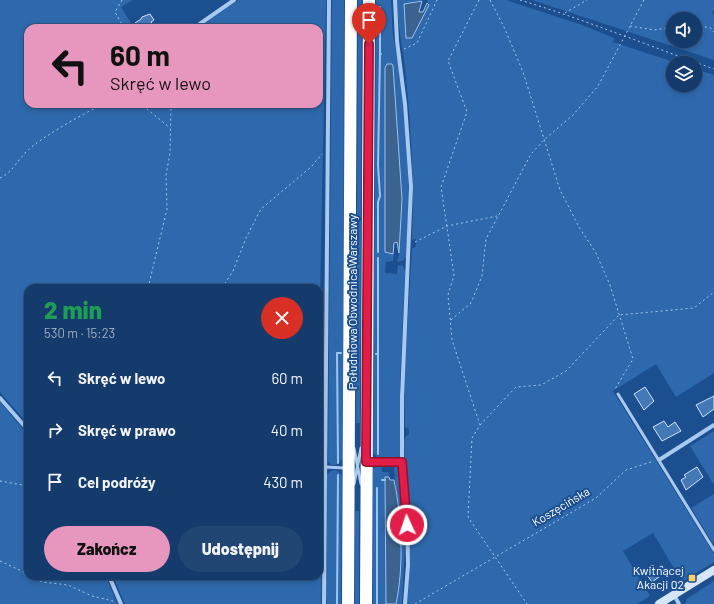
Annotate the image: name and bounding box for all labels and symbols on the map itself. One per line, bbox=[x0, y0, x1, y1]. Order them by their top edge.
pin bbox=[352, 3, 386, 44]
street label: Południowa Obwodnica Warszawy bbox=[345, 214, 359, 389]
street label: Koszęcińska bbox=[529, 483, 592, 529]
position arrow bbox=[386, 504, 428, 546]
place label: Kwitnącej Akacji 02 bbox=[633, 563, 684, 591]
marker: Kwitnącej Akacji 02 bbox=[687, 573, 697, 583]

